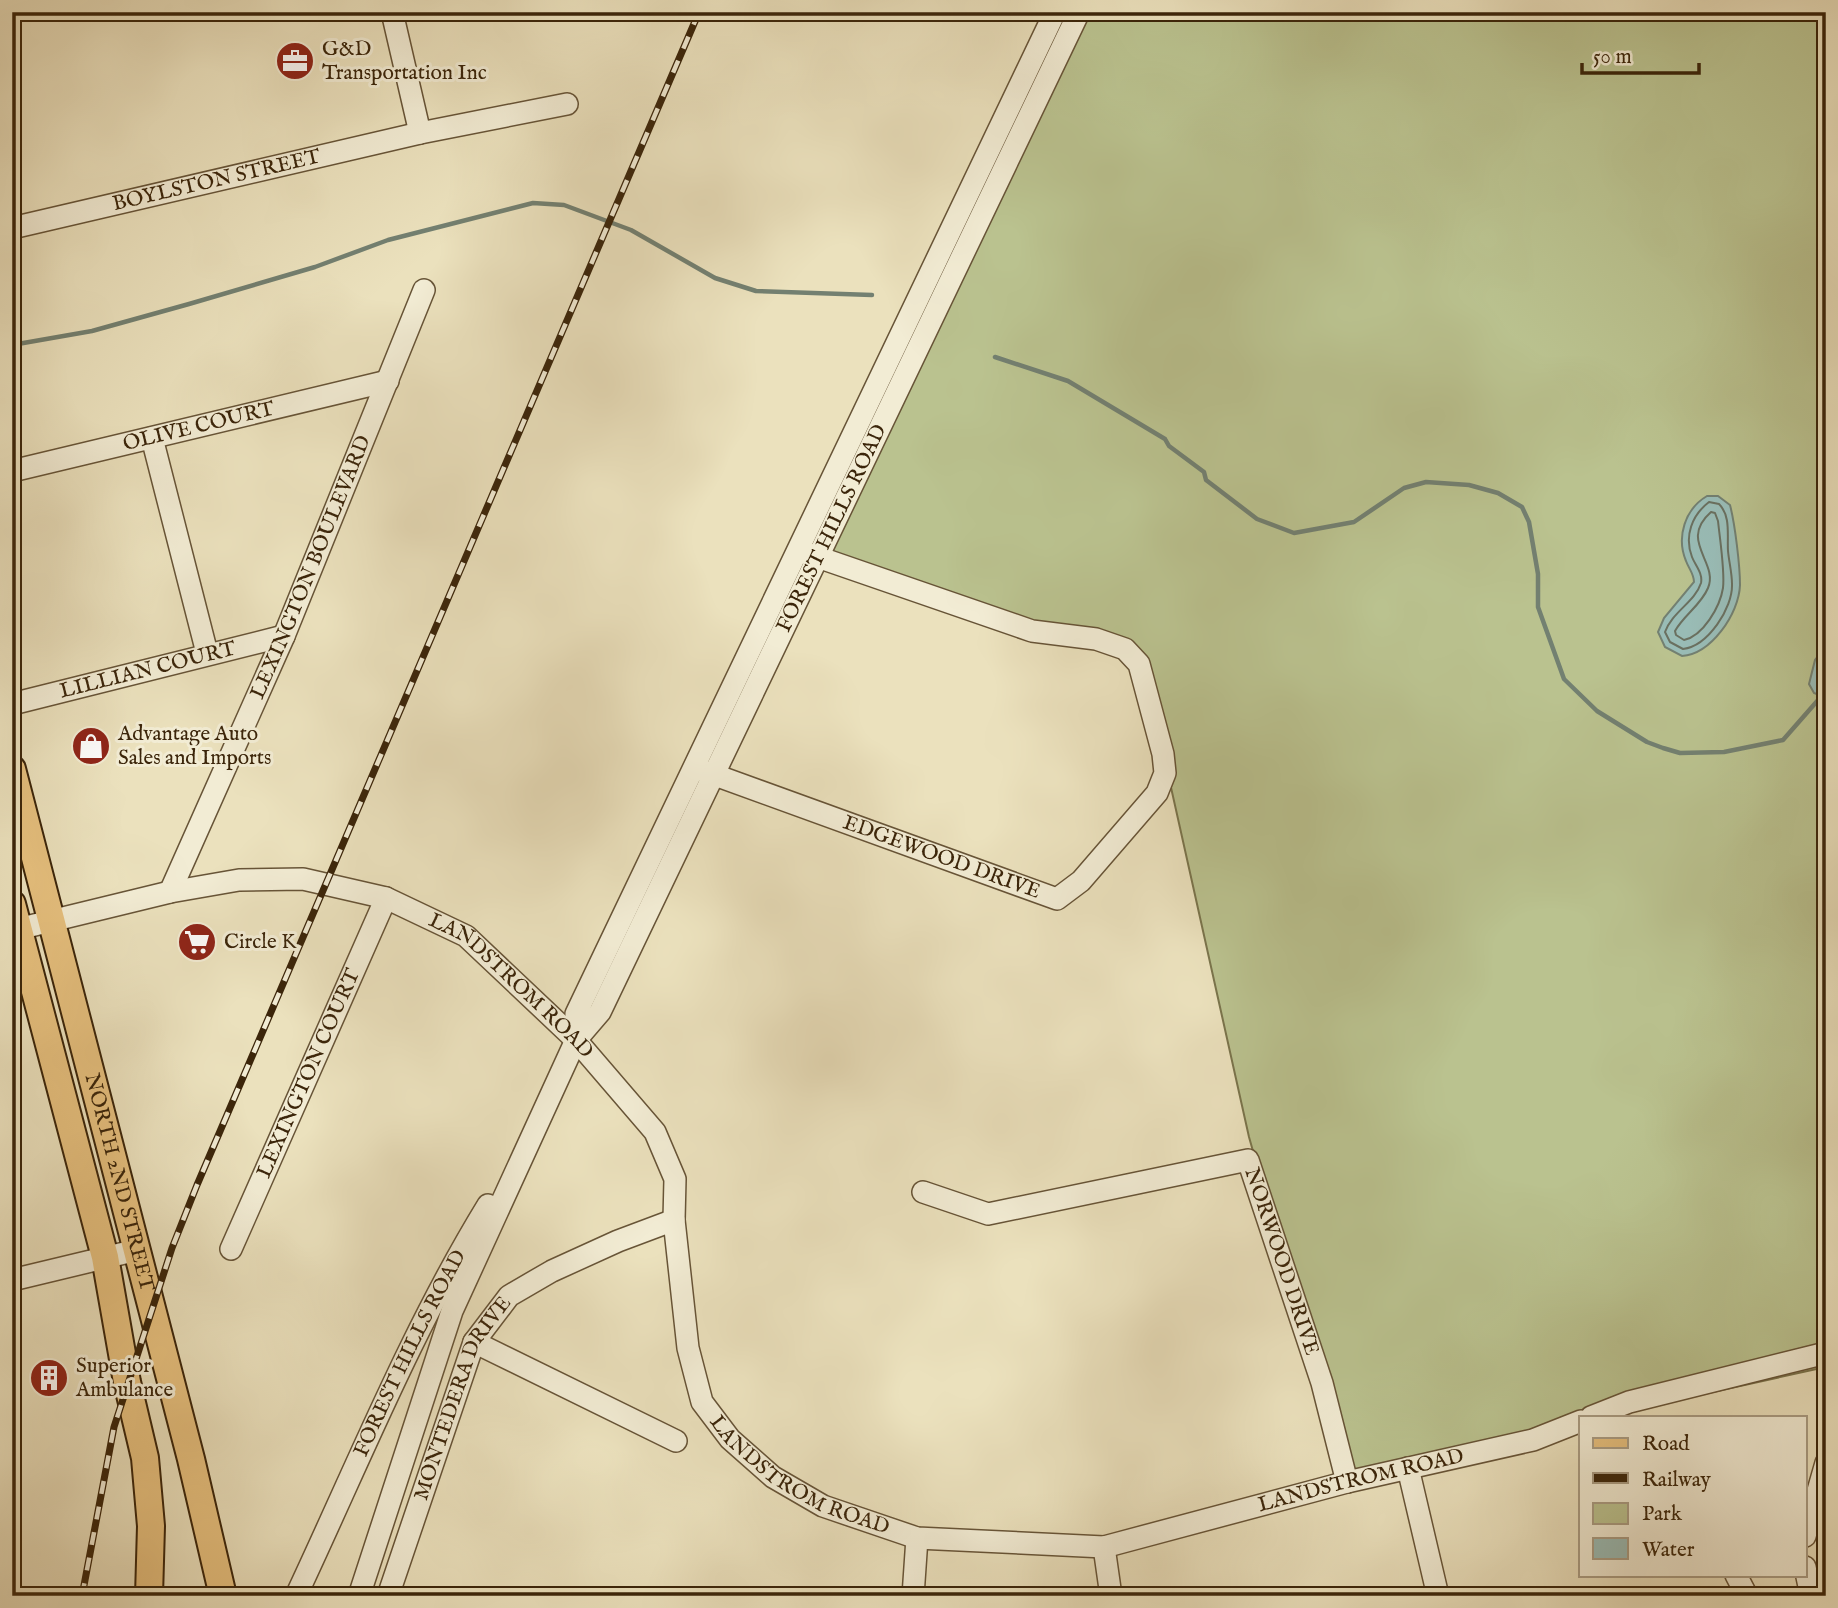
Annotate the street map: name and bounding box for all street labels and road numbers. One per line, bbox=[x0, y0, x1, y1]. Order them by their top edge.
street label: BOYLSTON STREET bbox=[110, 143, 324, 218]
street label: OLIVE COURT bbox=[120, 395, 278, 457]
street label: FOREST HILLS ROAD bbox=[770, 420, 893, 637]
street label: LEXINGTON BOULEVARD bbox=[244, 431, 377, 703]
street label: LILLIAN COURT bbox=[57, 635, 239, 705]
street label: EDGEWOOD DRIVE bbox=[839, 809, 1044, 905]
street label: LANDSTROM ROAD bbox=[424, 907, 599, 1064]
street label: LEXINGTON COURT bbox=[251, 964, 367, 1182]
street label: NORTH 2ND STREET bbox=[78, 1070, 161, 1295]
street label: NORWOOD DRIVE bbox=[1238, 1164, 1325, 1359]
street label: FOREST HILLS ROAD bbox=[348, 1245, 472, 1461]
street label: MONTEDERA DRIVE bbox=[408, 1291, 517, 1504]
street label: LANDSTROM ROAD bbox=[703, 1410, 893, 1541]
street label: LANDSTROM ROAD bbox=[1255, 1443, 1466, 1519]

